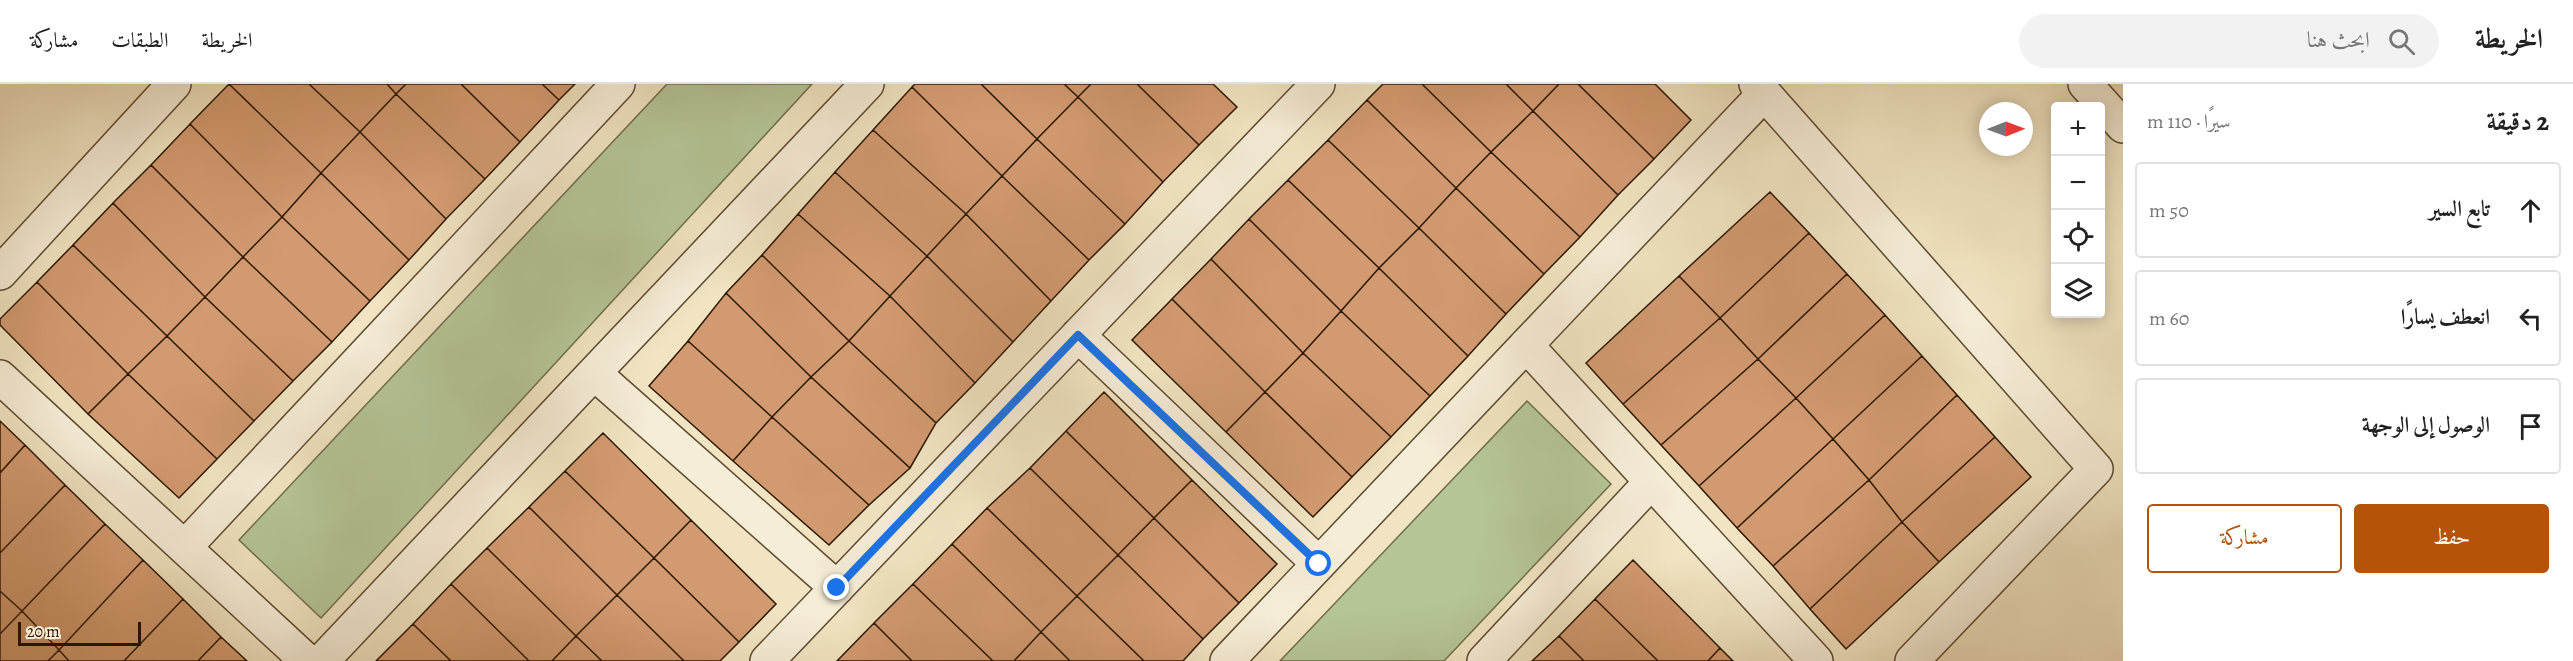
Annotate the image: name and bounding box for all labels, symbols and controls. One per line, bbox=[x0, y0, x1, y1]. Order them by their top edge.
search box bbox=[2019, 14, 2439, 68]
text: الخريطة bbox=[2475, 20, 2543, 58]
text: ابحث هنا bbox=[2307, 25, 2370, 55]
icon: search bbox=[2385, 25, 2418, 58]
text: مشاركة bbox=[30, 26, 78, 54]
text: الطبقات bbox=[111, 26, 168, 54]
text: الخريطة bbox=[201, 26, 253, 54]
north arrow bbox=[1979, 102, 2033, 156]
map controls bbox=[2051, 102, 2105, 318]
button: + bbox=[2051, 102, 2105, 156]
text: 2 دقيقة bbox=[2487, 104, 2549, 139]
text: سيرًا · 110 m bbox=[2147, 108, 2231, 135]
button: − bbox=[2051, 156, 2105, 210]
text: تابع السير bbox=[2429, 194, 2490, 224]
icon: ahead bbox=[2514, 194, 2547, 227]
text: 50 m bbox=[2149, 197, 2189, 224]
button: locate bbox=[2051, 210, 2105, 264]
button: layers bbox=[2051, 264, 2105, 318]
text: انعطف يسارًا bbox=[2401, 302, 2490, 332]
icon: left bbox=[2514, 302, 2547, 335]
text: 60 m bbox=[2149, 305, 2190, 332]
text: الوصول إلى الوجهة bbox=[2362, 410, 2490, 440]
icon: arrive bbox=[2514, 410, 2547, 443]
button: مشاركة bbox=[2147, 504, 2342, 573]
button: حفظ bbox=[2354, 504, 2549, 573]
route start bbox=[1305, 550, 1331, 576]
route end bbox=[823, 574, 849, 600]
scale bar bbox=[18, 619, 141, 646]
text: 20 m bbox=[27, 621, 60, 643]

